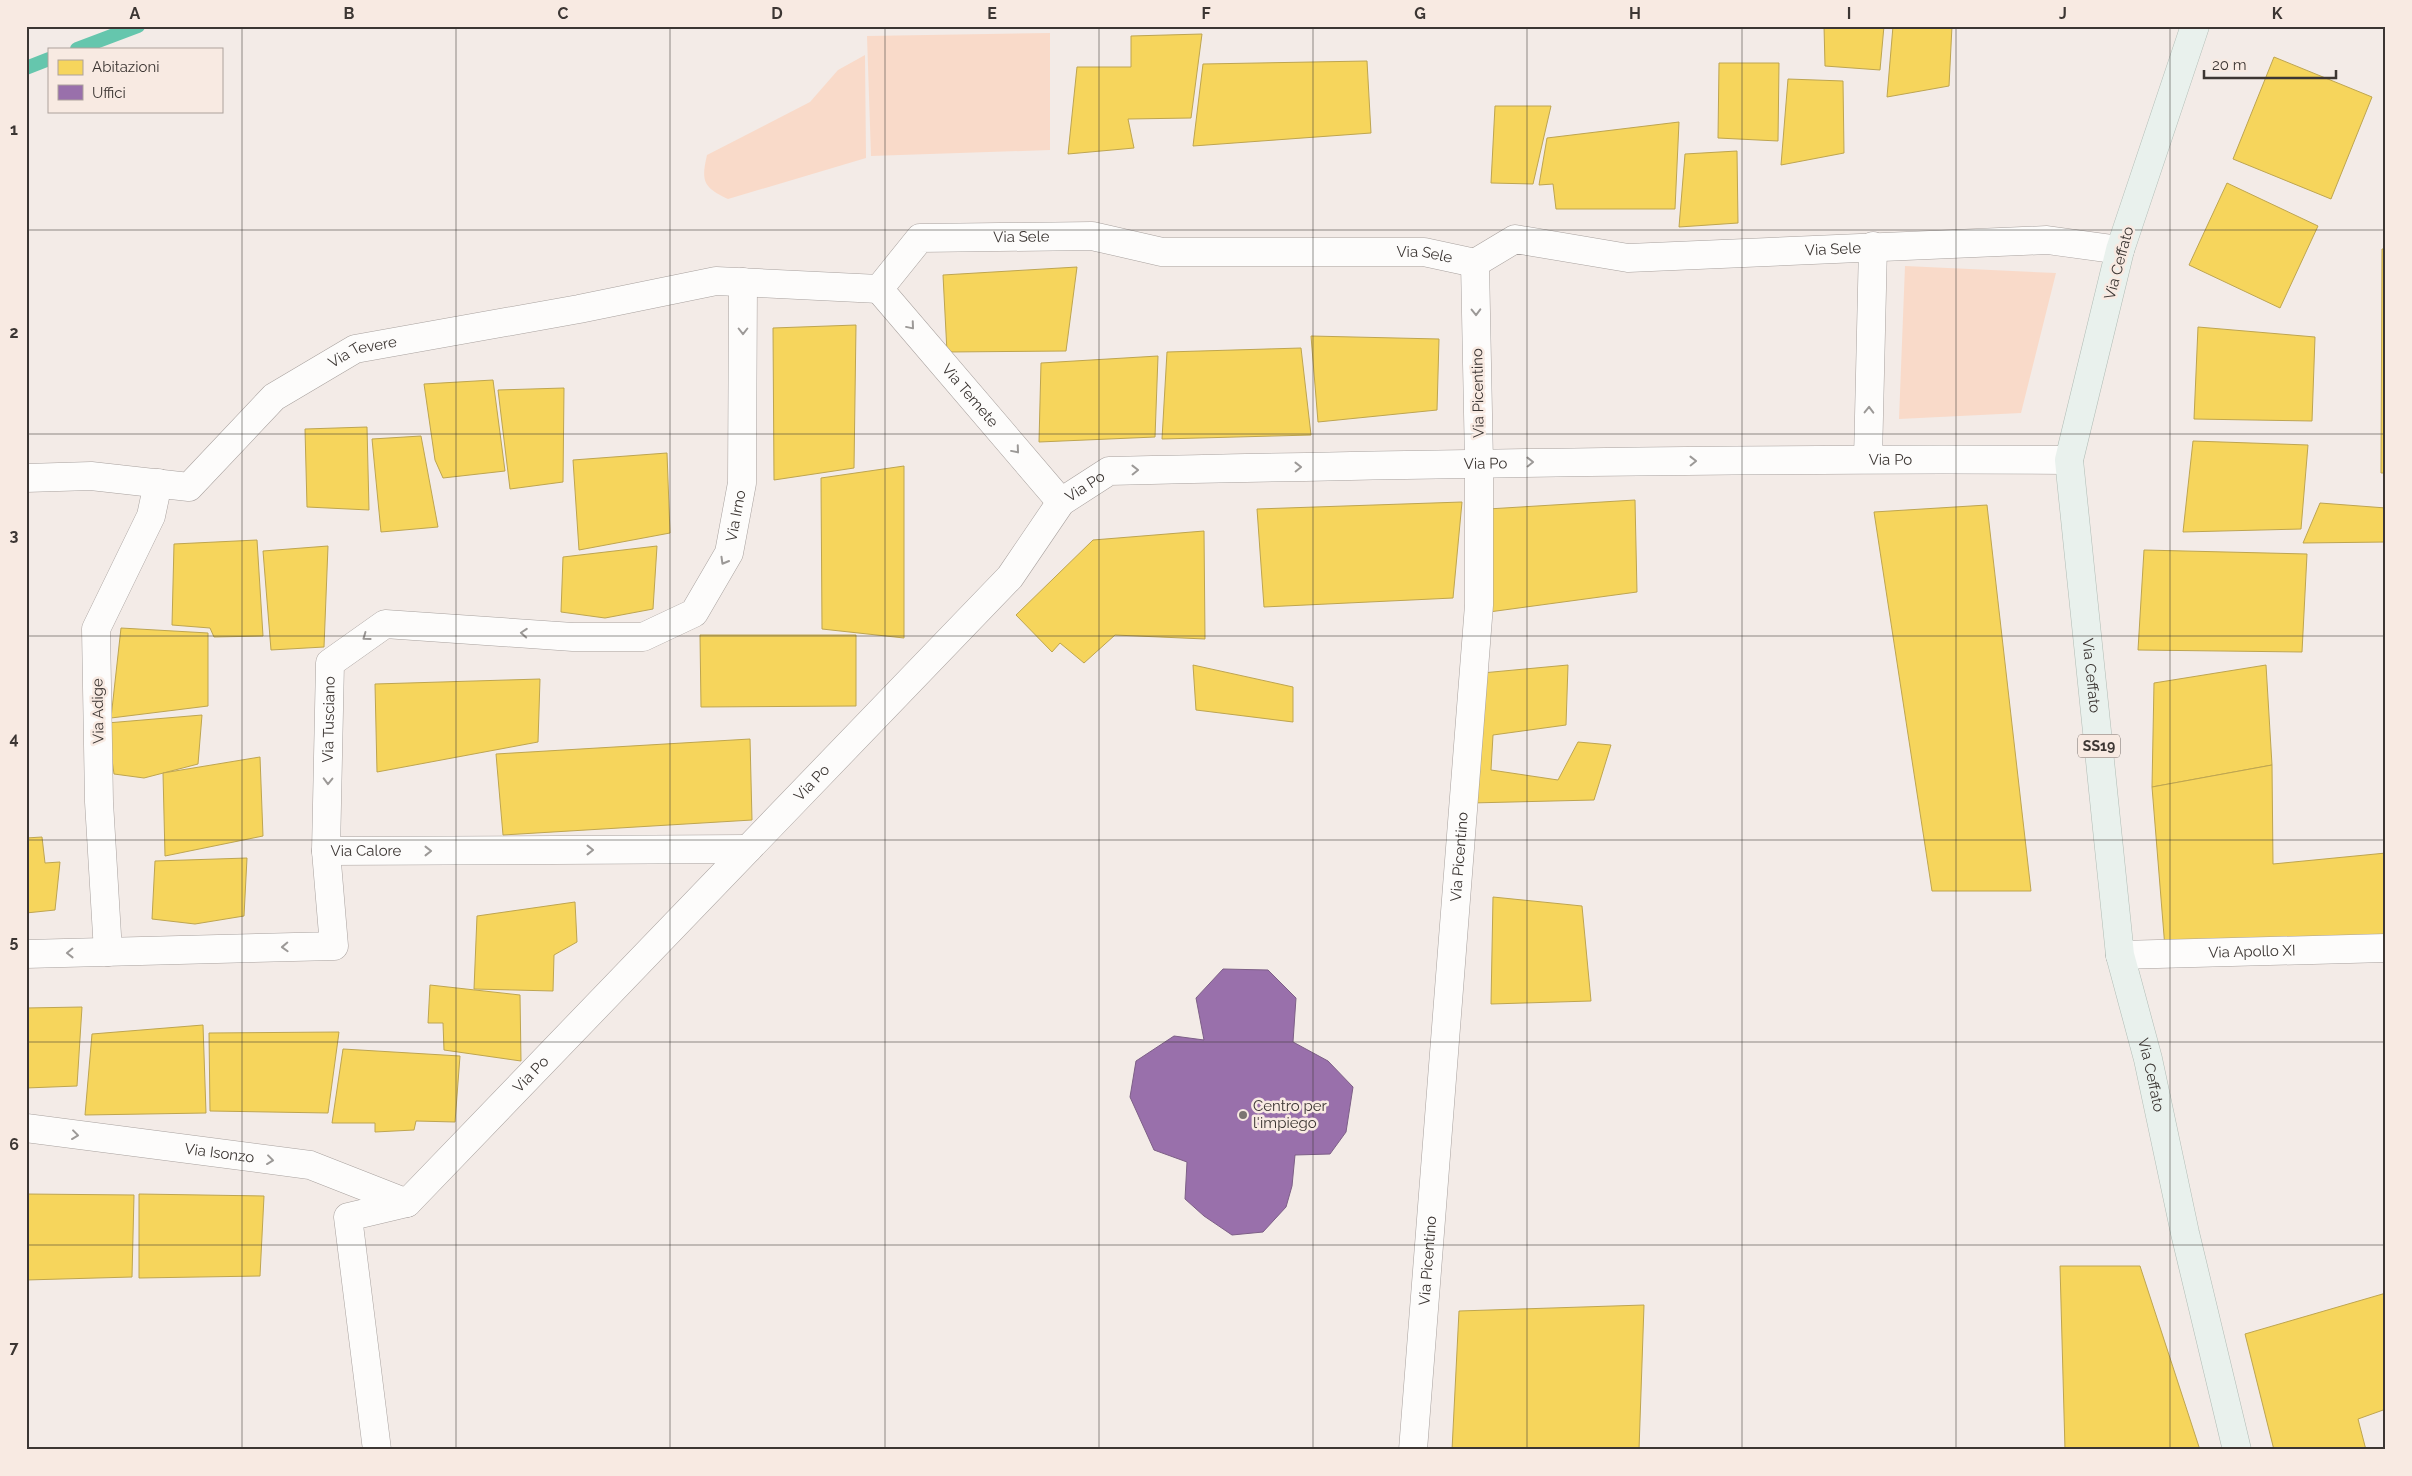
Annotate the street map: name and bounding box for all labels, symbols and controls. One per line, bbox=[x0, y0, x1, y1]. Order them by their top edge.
text: A bbox=[130, 4, 141, 23]
text: B bbox=[344, 4, 355, 23]
text: C bbox=[558, 4, 569, 23]
text: D bbox=[771, 4, 783, 23]
text: E bbox=[987, 4, 997, 23]
text: F bbox=[1201, 4, 1211, 23]
text: G bbox=[1414, 4, 1426, 23]
text: H bbox=[1629, 4, 1641, 23]
text: I bbox=[1847, 4, 1851, 23]
text: J bbox=[2059, 4, 2067, 23]
text: K bbox=[2272, 4, 2283, 23]
legend bbox=[48, 48, 222, 112]
scale bar bbox=[2204, 48, 2337, 80]
text: 20 m bbox=[2212, 56, 2247, 74]
text: Abitazioni bbox=[92, 58, 159, 76]
text: Uffici bbox=[92, 84, 126, 102]
text: 1 bbox=[10, 120, 18, 139]
street label: Via Ceffato bbox=[2101, 224, 2137, 302]
street label: Via Sele bbox=[993, 227, 1050, 246]
street label: Via Sele bbox=[1804, 239, 1862, 259]
street label: Via Sele bbox=[1396, 243, 1454, 267]
one-way arrow bbox=[1471, 308, 1481, 316]
one-way arrow bbox=[905, 320, 914, 329]
text: 2 bbox=[9, 323, 19, 342]
one-way arrow bbox=[738, 327, 748, 335]
street label: Via Tevere bbox=[325, 333, 398, 372]
street label: Via Picentino bbox=[1468, 348, 1488, 438]
street label: Via Temete bbox=[938, 360, 1002, 431]
one-way arrow bbox=[1864, 406, 1874, 414]
one-way arrow bbox=[1011, 444, 1020, 453]
street label: Via Po bbox=[1869, 451, 1912, 469]
street label: Via Po bbox=[1464, 454, 1507, 473]
one-way arrow bbox=[1690, 456, 1697, 466]
one-way arrow bbox=[1527, 457, 1535, 467]
one-way arrow bbox=[1294, 461, 1302, 472]
one-way arrow bbox=[1132, 465, 1140, 475]
street label: Via Po bbox=[1062, 467, 1108, 506]
street label: Via Irno bbox=[722, 488, 750, 543]
text: 3 bbox=[10, 526, 19, 545]
one-way arrow bbox=[721, 555, 731, 564]
one-way arrow bbox=[520, 628, 528, 639]
one-way arrow bbox=[362, 631, 372, 640]
street label: Via Ceffato bbox=[2078, 637, 2104, 714]
street label: Via Tusciano bbox=[319, 676, 339, 763]
street label: Via Adige bbox=[88, 678, 108, 744]
text: 4 bbox=[9, 729, 19, 748]
road number: SS19 bbox=[2078, 734, 2120, 758]
street label: Via Po bbox=[790, 761, 834, 805]
one-way arrow bbox=[323, 778, 333, 785]
street label: Via Picentino bbox=[1447, 811, 1472, 902]
street label: Via Calore bbox=[331, 842, 402, 860]
one-way arrow bbox=[586, 845, 594, 855]
one-way arrow bbox=[424, 846, 432, 856]
text: 5 bbox=[10, 932, 19, 951]
street label: Via Apollo XI bbox=[2208, 941, 2296, 962]
one-way arrow bbox=[281, 942, 288, 952]
one-way arrow bbox=[66, 948, 74, 958]
street label: Via Ceffato bbox=[2134, 1036, 2168, 1114]
street label: Via Po bbox=[509, 1052, 553, 1096]
place label: Centro per l'impiego bbox=[1253, 1097, 1328, 1132]
marker: Centro per l'impiego bbox=[1237, 1109, 1249, 1121]
one-way arrow bbox=[71, 1129, 79, 1140]
text: 6 bbox=[9, 1135, 19, 1154]
street label: Via Isonzo bbox=[183, 1140, 255, 1167]
one-way arrow bbox=[267, 1154, 275, 1165]
street label: Via Picentino bbox=[1415, 1215, 1440, 1306]
text: 7 bbox=[10, 1338, 19, 1357]

